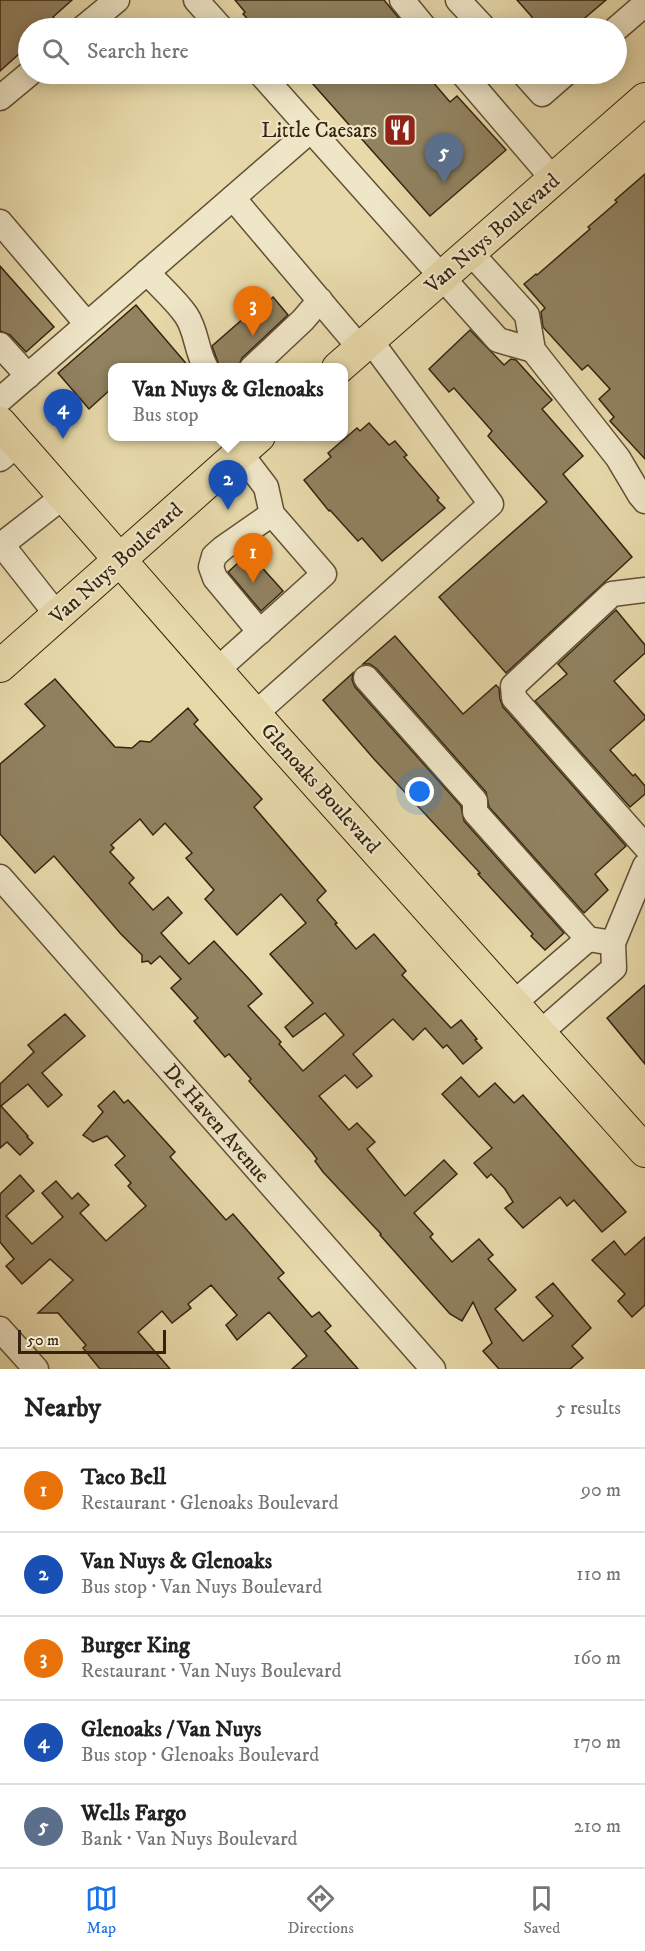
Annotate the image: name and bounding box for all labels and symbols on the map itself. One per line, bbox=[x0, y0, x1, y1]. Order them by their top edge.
restaurant icon: Little Caesars bbox=[382, 112, 418, 148]
place label: Little Caesars bbox=[261, 118, 377, 144]
pin: 5 bbox=[424, 134, 464, 183]
street label: Van Nuys Boulevard bbox=[419, 168, 566, 300]
pin: 3 bbox=[234, 286, 272, 336]
pin: 4 bbox=[44, 390, 82, 439]
pin: 2 bbox=[208, 460, 248, 510]
street label: Van Nuys Boulevard bbox=[44, 497, 189, 631]
pin: 1 bbox=[234, 534, 272, 583]
street label: Glenoaks Boulevard bbox=[255, 718, 386, 860]
your location bbox=[405, 777, 434, 806]
street label: De Haven Avenue bbox=[157, 1059, 275, 1189]
scale bar bbox=[18, 1327, 166, 1354]

